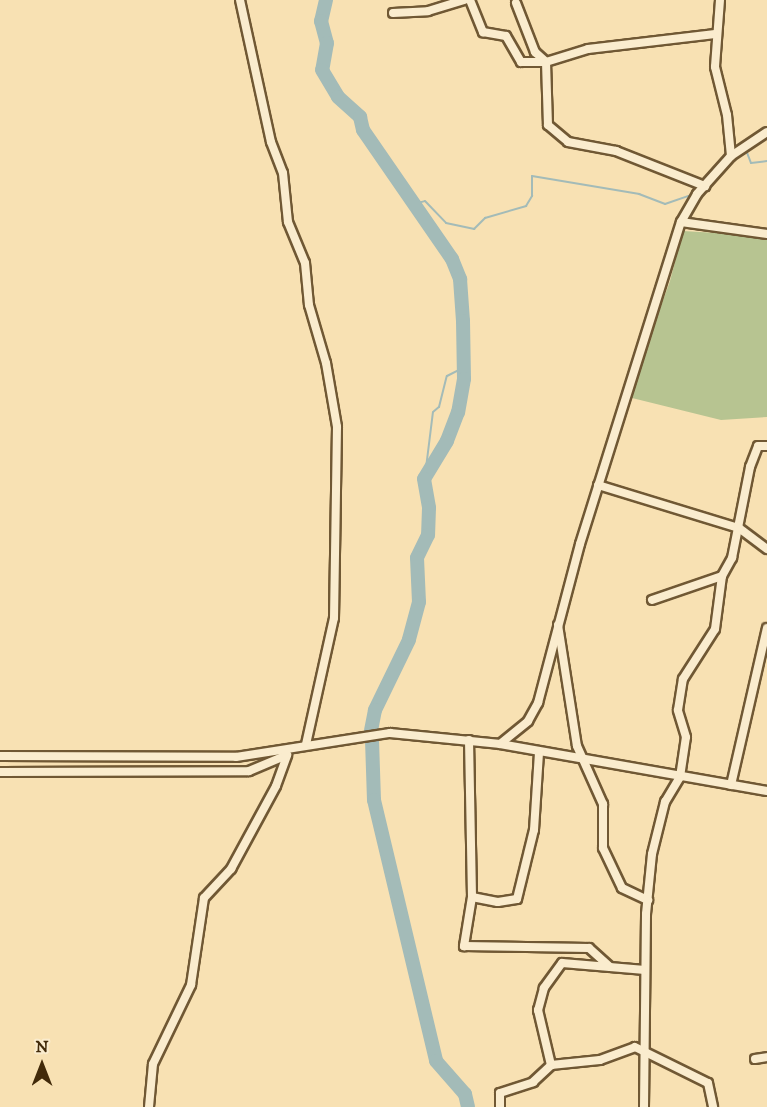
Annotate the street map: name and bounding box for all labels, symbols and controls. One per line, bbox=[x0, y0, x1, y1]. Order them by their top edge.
north arrow bbox=[12, 1035, 72, 1095]
text: N bbox=[35, 1037, 49, 1057]

